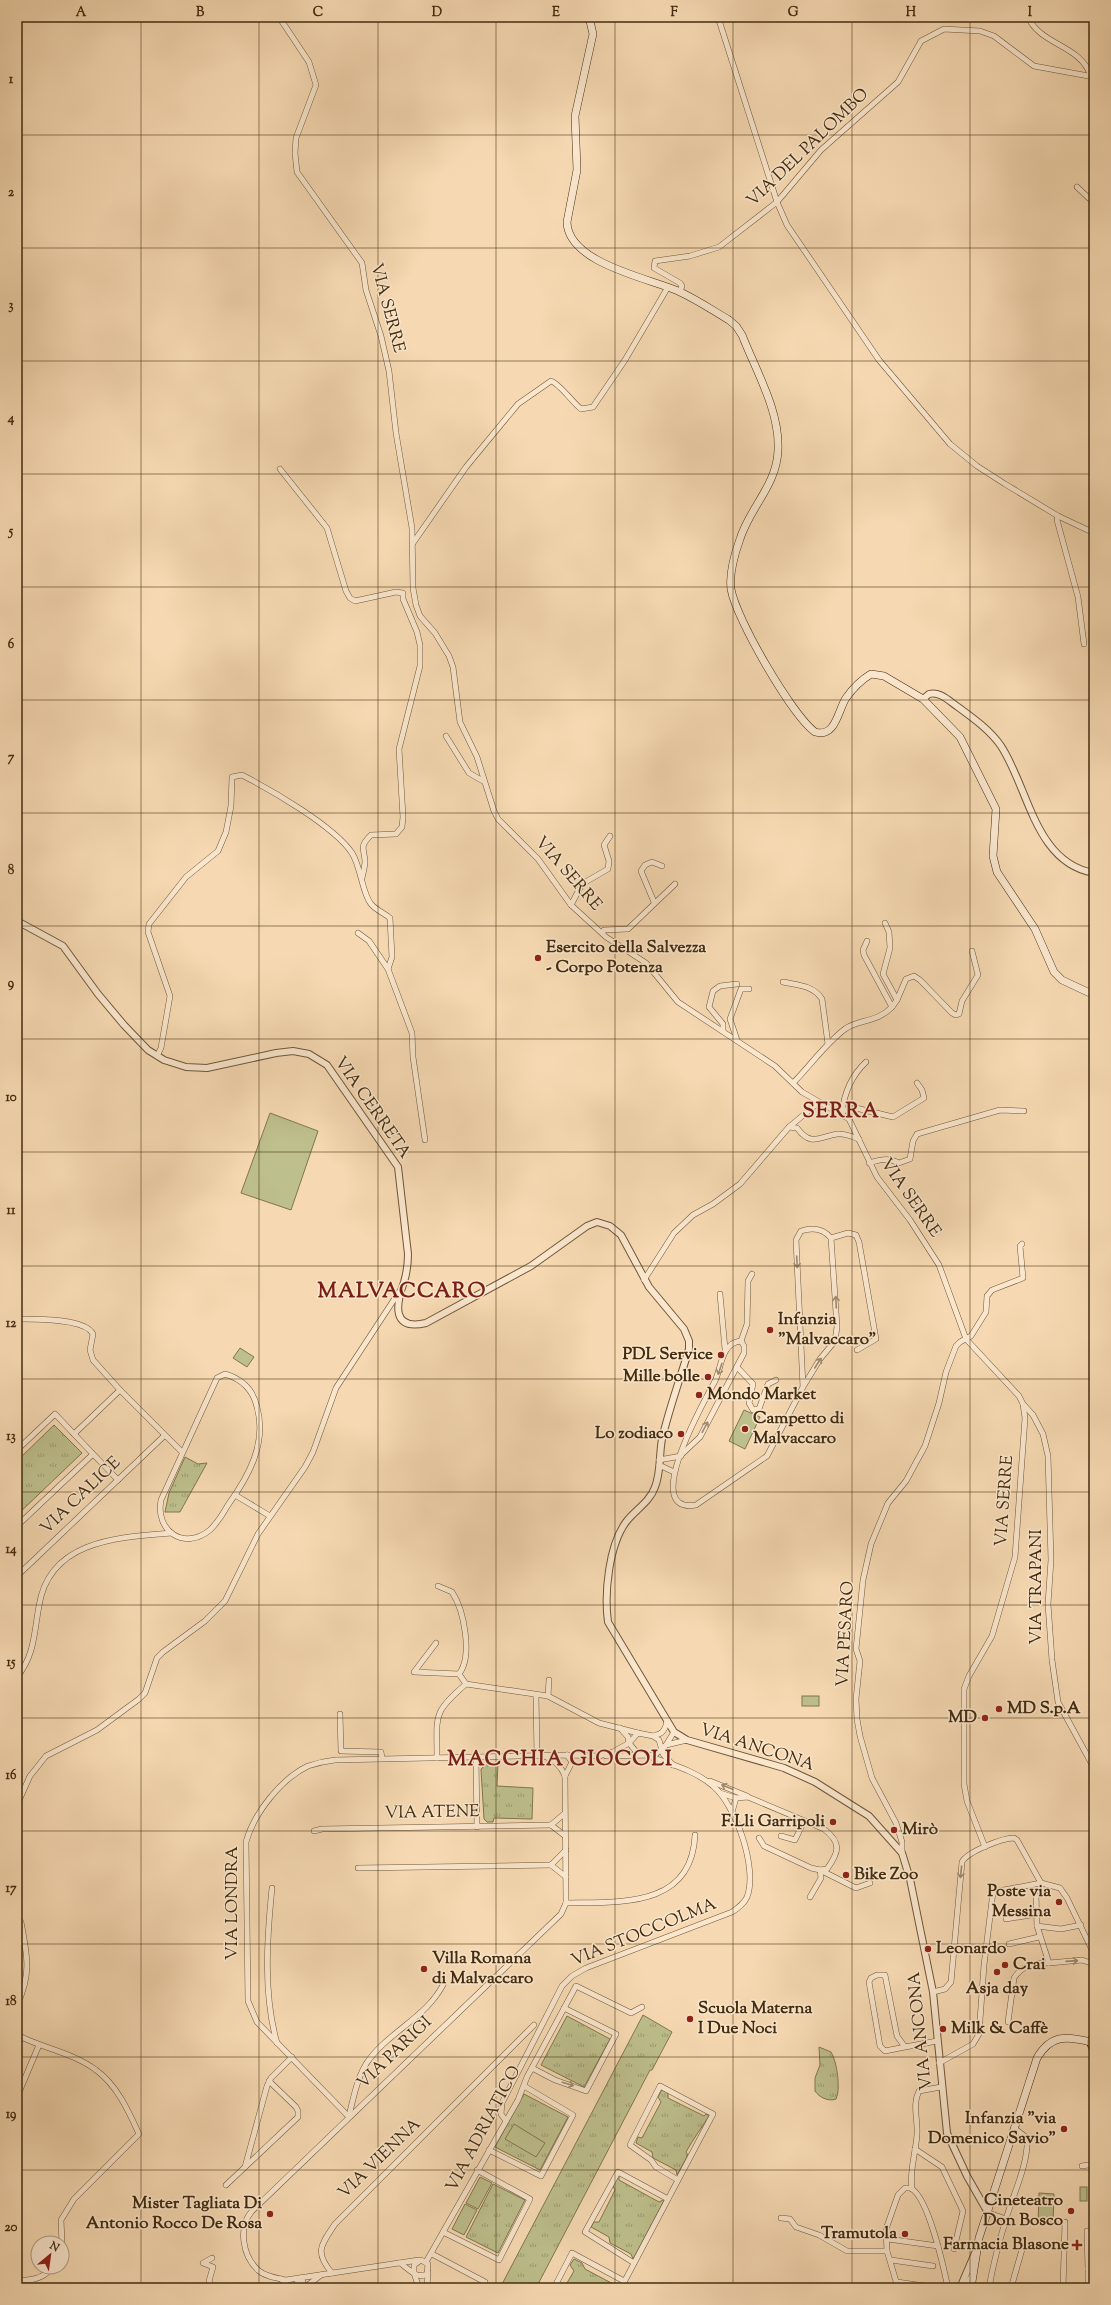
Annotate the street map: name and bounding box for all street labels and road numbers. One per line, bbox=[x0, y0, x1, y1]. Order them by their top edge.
street label: VIA DEL PALOMBO bbox=[742, 83, 874, 213]
street label: VIA SERRE bbox=[364, 261, 410, 355]
street label: VIA SERRE bbox=[529, 831, 607, 917]
street label: VIA CERRETA bbox=[328, 1052, 416, 1164]
street label: VIA SERRE bbox=[874, 1154, 946, 1242]
street label: VIA CALICE bbox=[36, 1451, 126, 1541]
street label: VIA SERRE bbox=[990, 1454, 1020, 1548]
street label: VIA TRAPANI bbox=[1025, 1529, 1049, 1645]
street label: VIA PESARO bbox=[831, 1580, 861, 1688]
street label: VIA ANCONA bbox=[697, 1718, 818, 1778]
street label: VIA ATENE bbox=[384, 1800, 480, 1826]
street label: VIA LONDRA bbox=[221, 1846, 245, 1960]
street label: VIA STOCCOLMA bbox=[568, 1893, 720, 1973]
street label: VIA ANCONA bbox=[903, 1970, 939, 2092]
street label: VIA PARIGI bbox=[352, 2011, 438, 2095]
street label: VIA ADRIATICO bbox=[441, 2062, 527, 2196]
street label: VIA VIENNA bbox=[333, 2113, 427, 2205]

